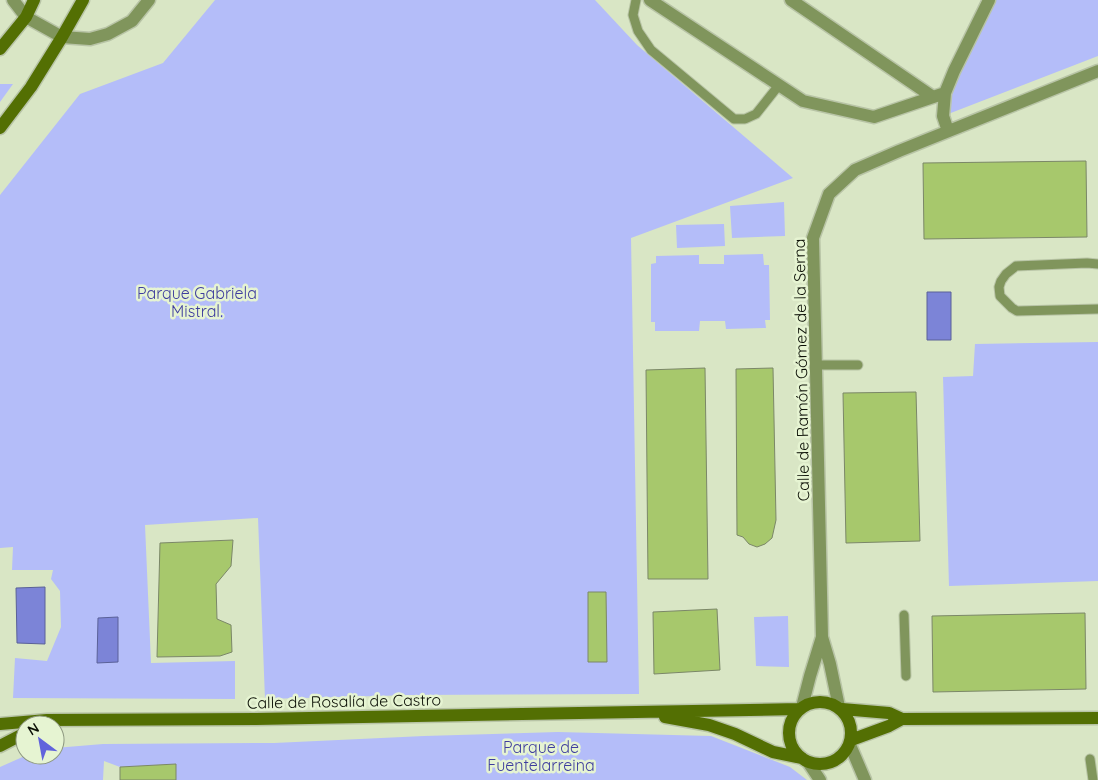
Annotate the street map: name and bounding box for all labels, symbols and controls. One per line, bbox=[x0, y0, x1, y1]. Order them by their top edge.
street label: Calle de Ramón Gómez de la Serna bbox=[789, 239, 813, 501]
park label: Parque Gabriela Mistral. bbox=[137, 283, 257, 321]
street label: Calle de Rosalía de Castro bbox=[247, 689, 441, 713]
north arrow bbox=[15, 715, 65, 765]
text: N bbox=[24, 719, 42, 739]
park label: Parque de Fuentelarreina bbox=[487, 737, 595, 775]

